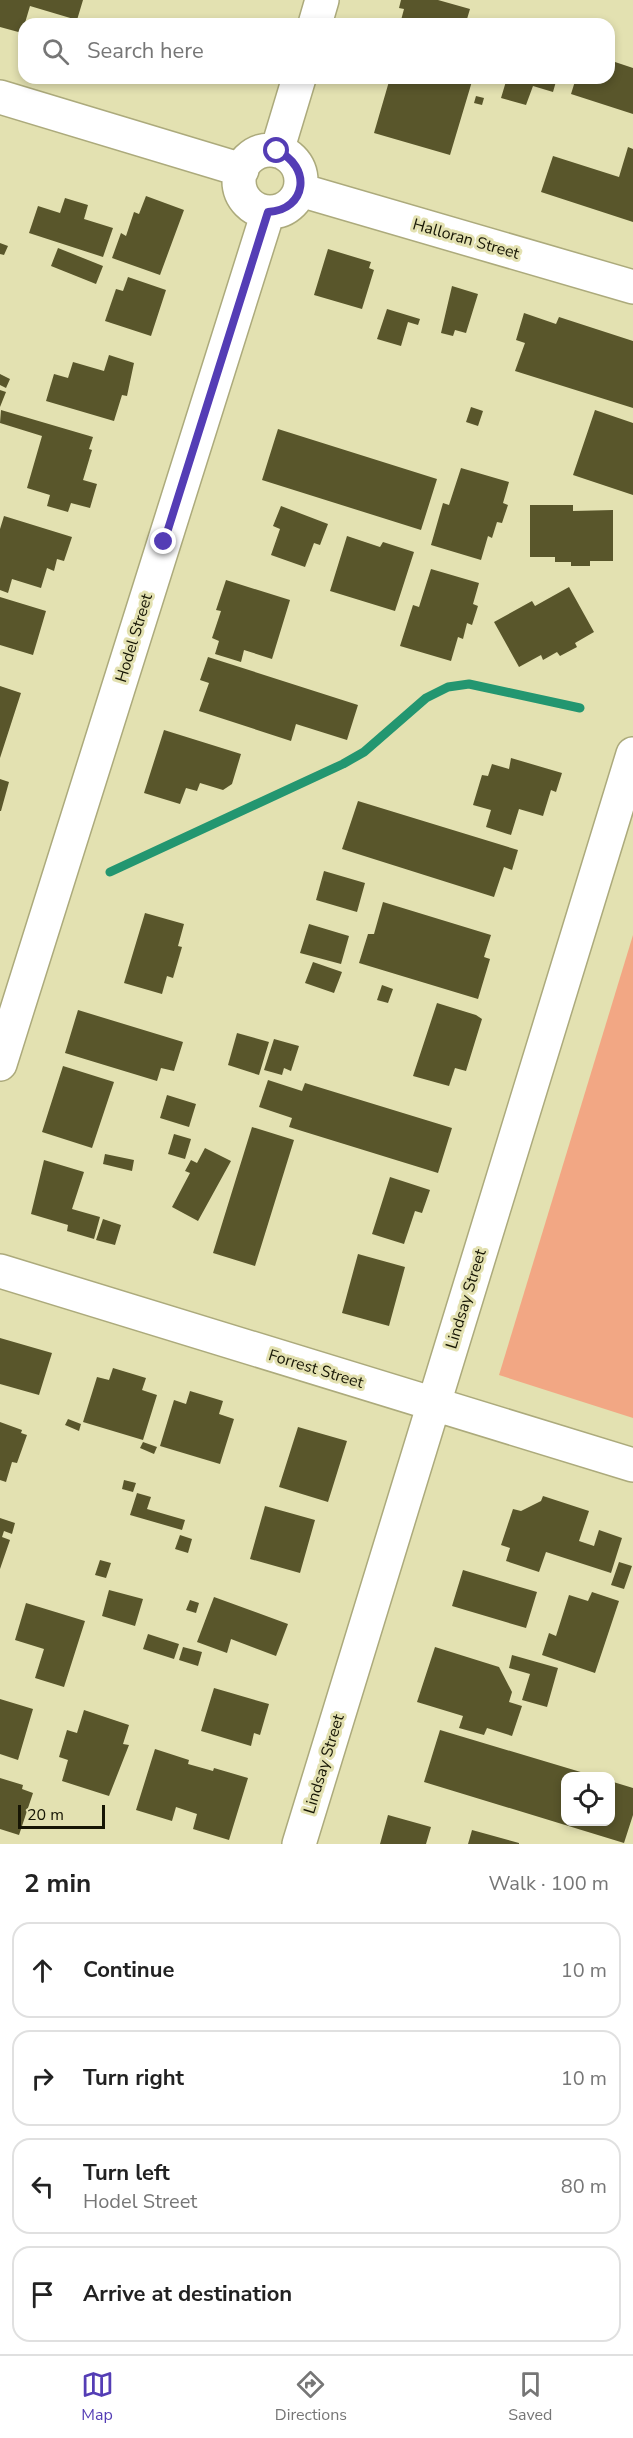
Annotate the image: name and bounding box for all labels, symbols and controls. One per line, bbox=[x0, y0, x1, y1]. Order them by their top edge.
search box bbox=[18, 18, 615, 84]
icon: search bbox=[39, 35, 72, 68]
text: Search here bbox=[87, 36, 204, 66]
route start bbox=[263, 137, 289, 163]
street label: Halloran Street bbox=[410, 213, 522, 265]
route end bbox=[150, 528, 176, 554]
street label: Hodel Street bbox=[110, 591, 158, 685]
street label: Lindsay Street bbox=[440, 1246, 492, 1351]
street label: Forrest Street bbox=[266, 1344, 367, 1394]
street label: Lindsay Street bbox=[298, 1711, 350, 1816]
map controls bbox=[561, 1772, 615, 1826]
button: locate bbox=[561, 1772, 615, 1826]
scale bar bbox=[18, 1802, 105, 1830]
text: 20 m bbox=[27, 1804, 64, 1826]
text: 2 min bbox=[24, 1866, 91, 1901]
text: Walk · 100 m bbox=[489, 1870, 609, 1897]
icon: ahead bbox=[26, 1954, 59, 1987]
text: Continue bbox=[83, 1955, 174, 1985]
text: 10 m bbox=[561, 1957, 607, 1984]
icon: right bbox=[26, 2062, 59, 2095]
text: Turn right bbox=[83, 2063, 184, 2093]
text: 10 m bbox=[561, 2065, 607, 2092]
text: Turn left bbox=[83, 2158, 170, 2188]
icon: left bbox=[26, 2170, 59, 2203]
text: 80 m bbox=[561, 2173, 607, 2200]
text: Hodel Street bbox=[83, 2188, 197, 2215]
icon: arrive bbox=[26, 2278, 59, 2311]
text: Arrive at destination bbox=[83, 2279, 292, 2309]
tab: Map bbox=[81, 2368, 114, 2426]
tab: Directions bbox=[275, 2368, 347, 2426]
tab: Saved bbox=[508, 2368, 552, 2426]

